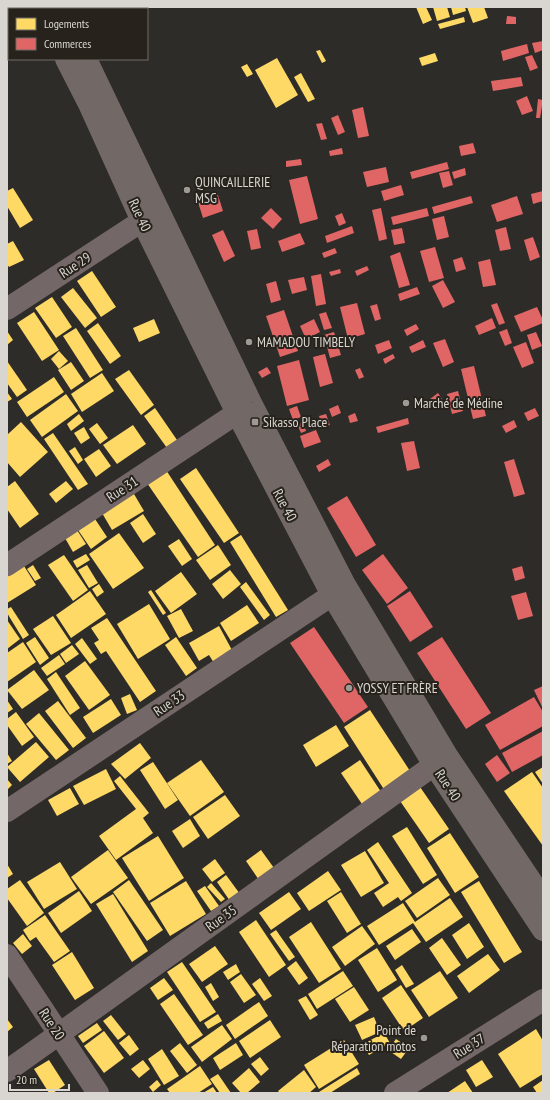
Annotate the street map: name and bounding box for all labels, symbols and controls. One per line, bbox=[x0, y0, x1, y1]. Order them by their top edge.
legend bbox=[8, 8, 148, 60]
text: Logements bbox=[44, 16, 89, 31]
text: Commerces bbox=[44, 36, 91, 51]
place label: QUINCAILLERIE MSG bbox=[195, 173, 270, 207]
marker: QUINCAILLERIE MSG bbox=[182, 185, 192, 195]
street label: Rue 40 bbox=[125, 196, 155, 234]
street label: Rue 29 bbox=[56, 248, 94, 282]
place label: MAMADOU TIMBELY bbox=[257, 333, 356, 351]
marker: MAMADOU TIMBELY bbox=[244, 337, 254, 347]
place label: Marché de Médine bbox=[414, 394, 503, 412]
marker: Marché de Médine bbox=[401, 398, 411, 408]
place label: Sikasso Place bbox=[263, 413, 327, 431]
marker: Sikasso Place bbox=[250, 417, 260, 427]
street label: Rue 31 bbox=[103, 472, 141, 506]
street label: Rue 40 bbox=[269, 486, 301, 524]
place label: YOSSY ET FRÈRE bbox=[357, 679, 438, 697]
marker: YOSSY ET FRÈRE bbox=[344, 683, 354, 693]
street label: Rue 33 bbox=[150, 686, 188, 720]
street label: Rue 40 bbox=[431, 766, 465, 804]
street label: Rue 35 bbox=[202, 901, 240, 935]
street label: Rue 20 bbox=[35, 1005, 69, 1043]
place label: Point de Réparation motos bbox=[331, 1021, 416, 1055]
street label: Rue 37 bbox=[450, 1029, 488, 1063]
marker: Point de Réparation motos bbox=[419, 1033, 429, 1043]
scale bar bbox=[10, 1066, 69, 1092]
text: 20 m bbox=[16, 1072, 37, 1087]

